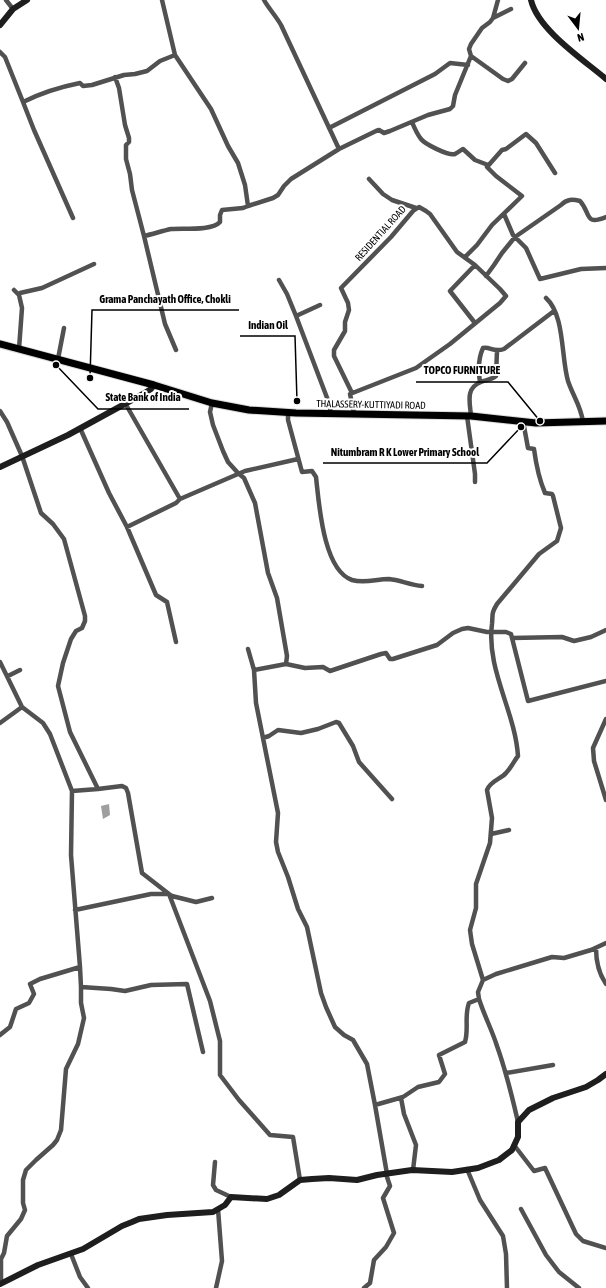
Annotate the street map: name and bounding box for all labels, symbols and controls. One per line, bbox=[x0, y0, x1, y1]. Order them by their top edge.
north arrow bbox=[558, 8, 598, 48]
text: N bbox=[576, 31, 586, 44]
street label: RESIDENTIAL ROAD bbox=[353, 203, 408, 263]
callout: Grama Panchayath Office, Chokli bbox=[92, 287, 239, 310]
text: Grama Panchayath Office, Chokli bbox=[99, 293, 231, 305]
callout: Indian Oil bbox=[240, 313, 295, 336]
text: Indian Oil bbox=[248, 319, 289, 331]
callout: TOPCO FURNITURE bbox=[416, 359, 508, 382]
text: TOPCO FURNITURE bbox=[424, 364, 500, 376]
callout: State Bank of India bbox=[98, 386, 189, 409]
text: State Bank of India bbox=[105, 391, 181, 403]
street label: THALASSERY-KUTTIYADI ROAD bbox=[316, 398, 426, 411]
callout: Nitumbram R K Lower Primary School bbox=[323, 440, 487, 463]
text: Nitumbram R K Lower Primary School bbox=[331, 446, 480, 458]

